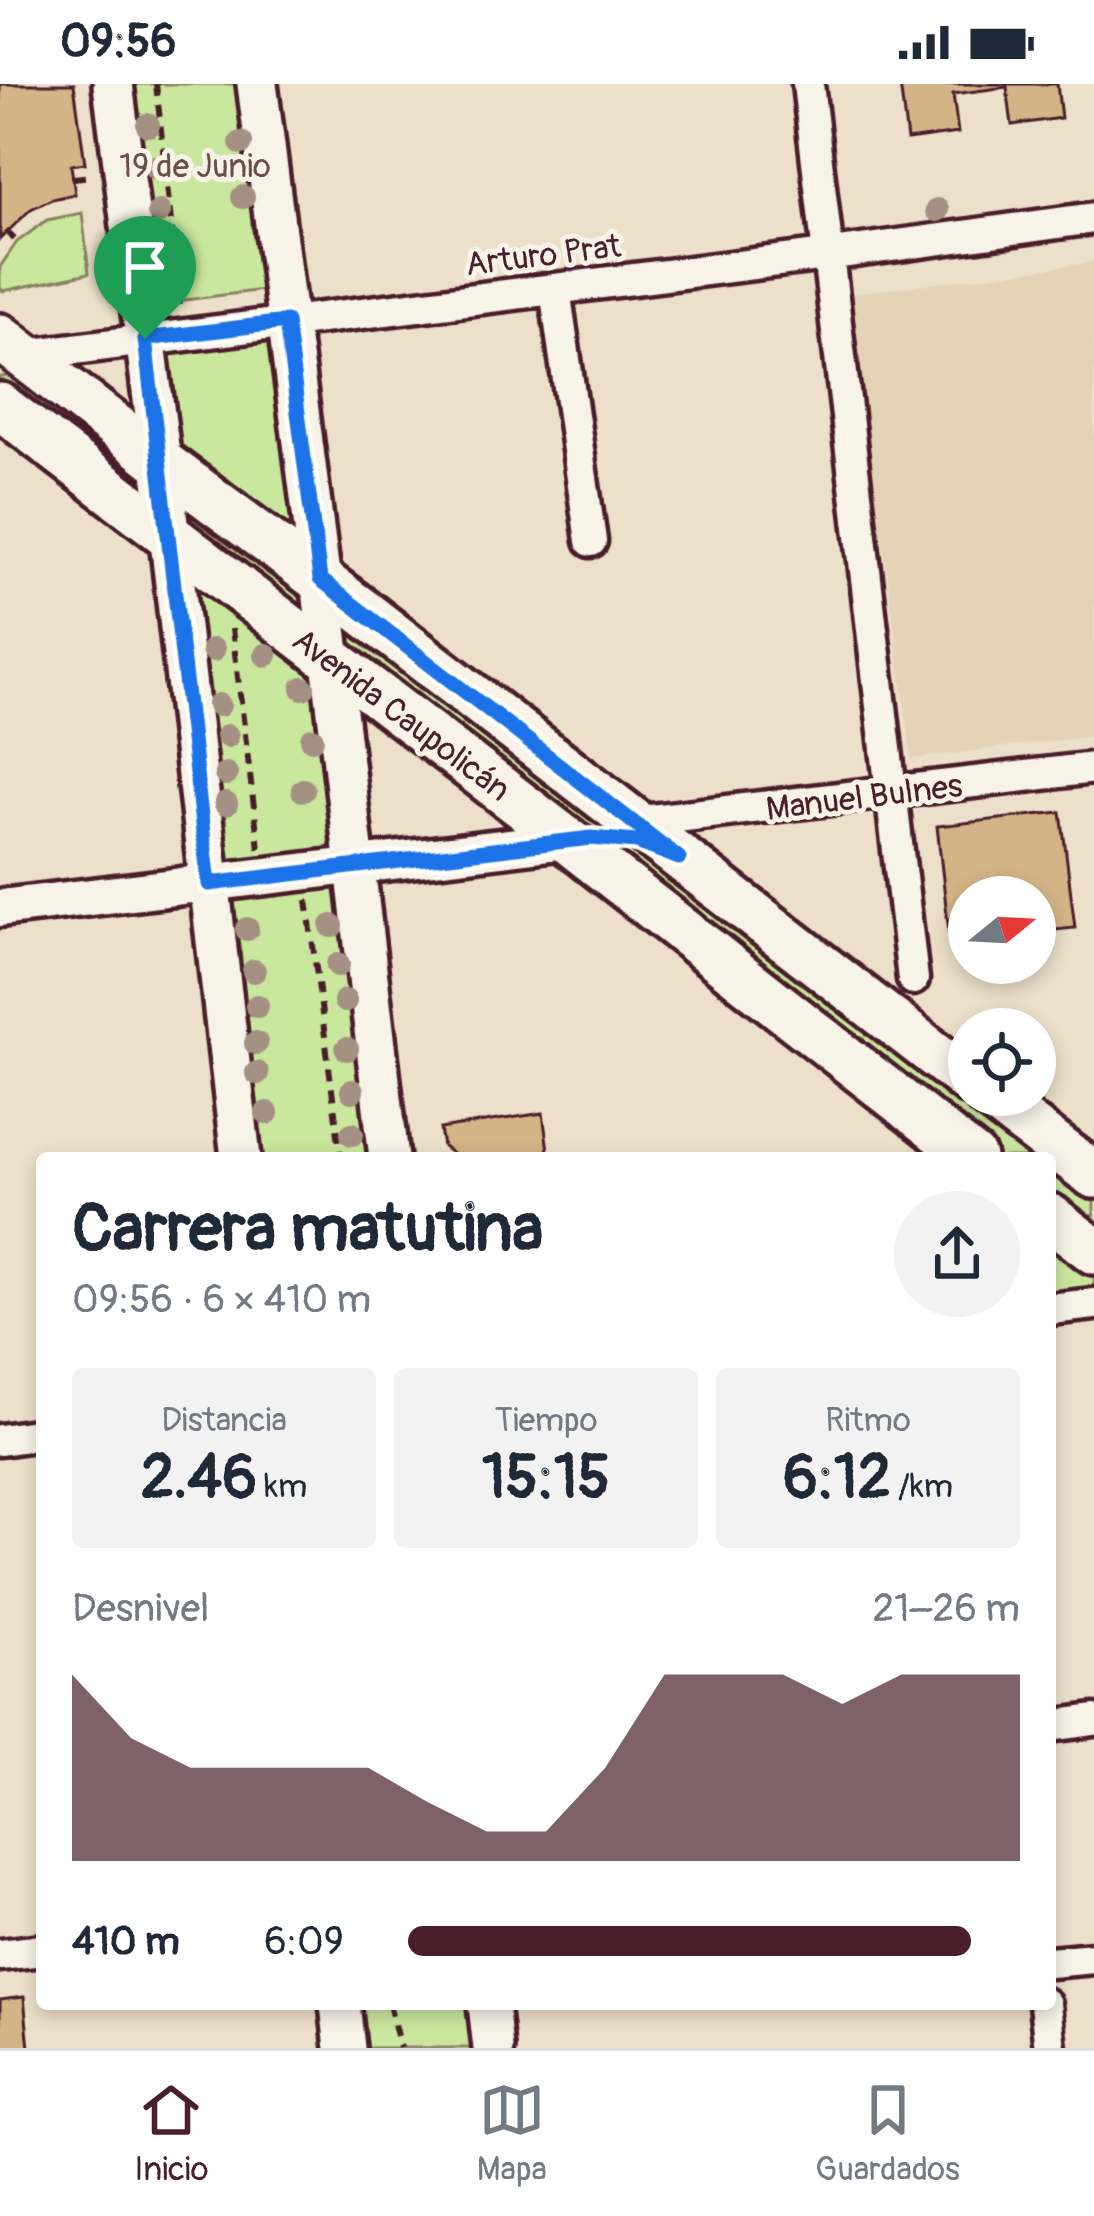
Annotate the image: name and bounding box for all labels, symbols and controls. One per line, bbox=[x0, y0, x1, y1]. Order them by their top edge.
text: 09:56 bbox=[60, 14, 177, 70]
park label: 19 de Junio bbox=[119, 146, 271, 187]
pin bbox=[94, 216, 196, 339]
street label: Arturo Prat bbox=[463, 226, 624, 285]
icon: arrive bbox=[112, 234, 178, 300]
street label: Avenida Caupolicán bbox=[284, 620, 518, 811]
street label: Manuel Bulnes bbox=[764, 765, 965, 830]
north arrow bbox=[948, 876, 1056, 984]
map controls bbox=[948, 876, 1056, 1116]
button: locate bbox=[948, 1008, 1056, 1116]
text: Carrera matutina bbox=[72, 1188, 543, 1271]
button: share bbox=[894, 1191, 1020, 1317]
text: 09:56 · 6 × 410 m bbox=[72, 1275, 371, 1324]
text: Distancia bbox=[161, 1400, 287, 1441]
text: Tiempo bbox=[495, 1400, 597, 1441]
text: Ritmo bbox=[825, 1400, 911, 1441]
text: 2.46 bbox=[141, 1441, 257, 1516]
text: 15:15 bbox=[482, 1441, 610, 1516]
text: 6:12 bbox=[783, 1441, 891, 1516]
text: km bbox=[257, 1466, 307, 1507]
text: /km bbox=[891, 1466, 953, 1507]
text: Desnivel bbox=[72, 1584, 209, 1633]
text: 21–26 m bbox=[872, 1584, 1020, 1633]
text: 410 m bbox=[72, 1917, 180, 1966]
text: 6:09 bbox=[264, 1917, 344, 1966]
tab: Inicio bbox=[134, 2077, 208, 2190]
tab: Mapa bbox=[477, 2077, 547, 2190]
tab: Guardados bbox=[815, 2077, 960, 2190]

